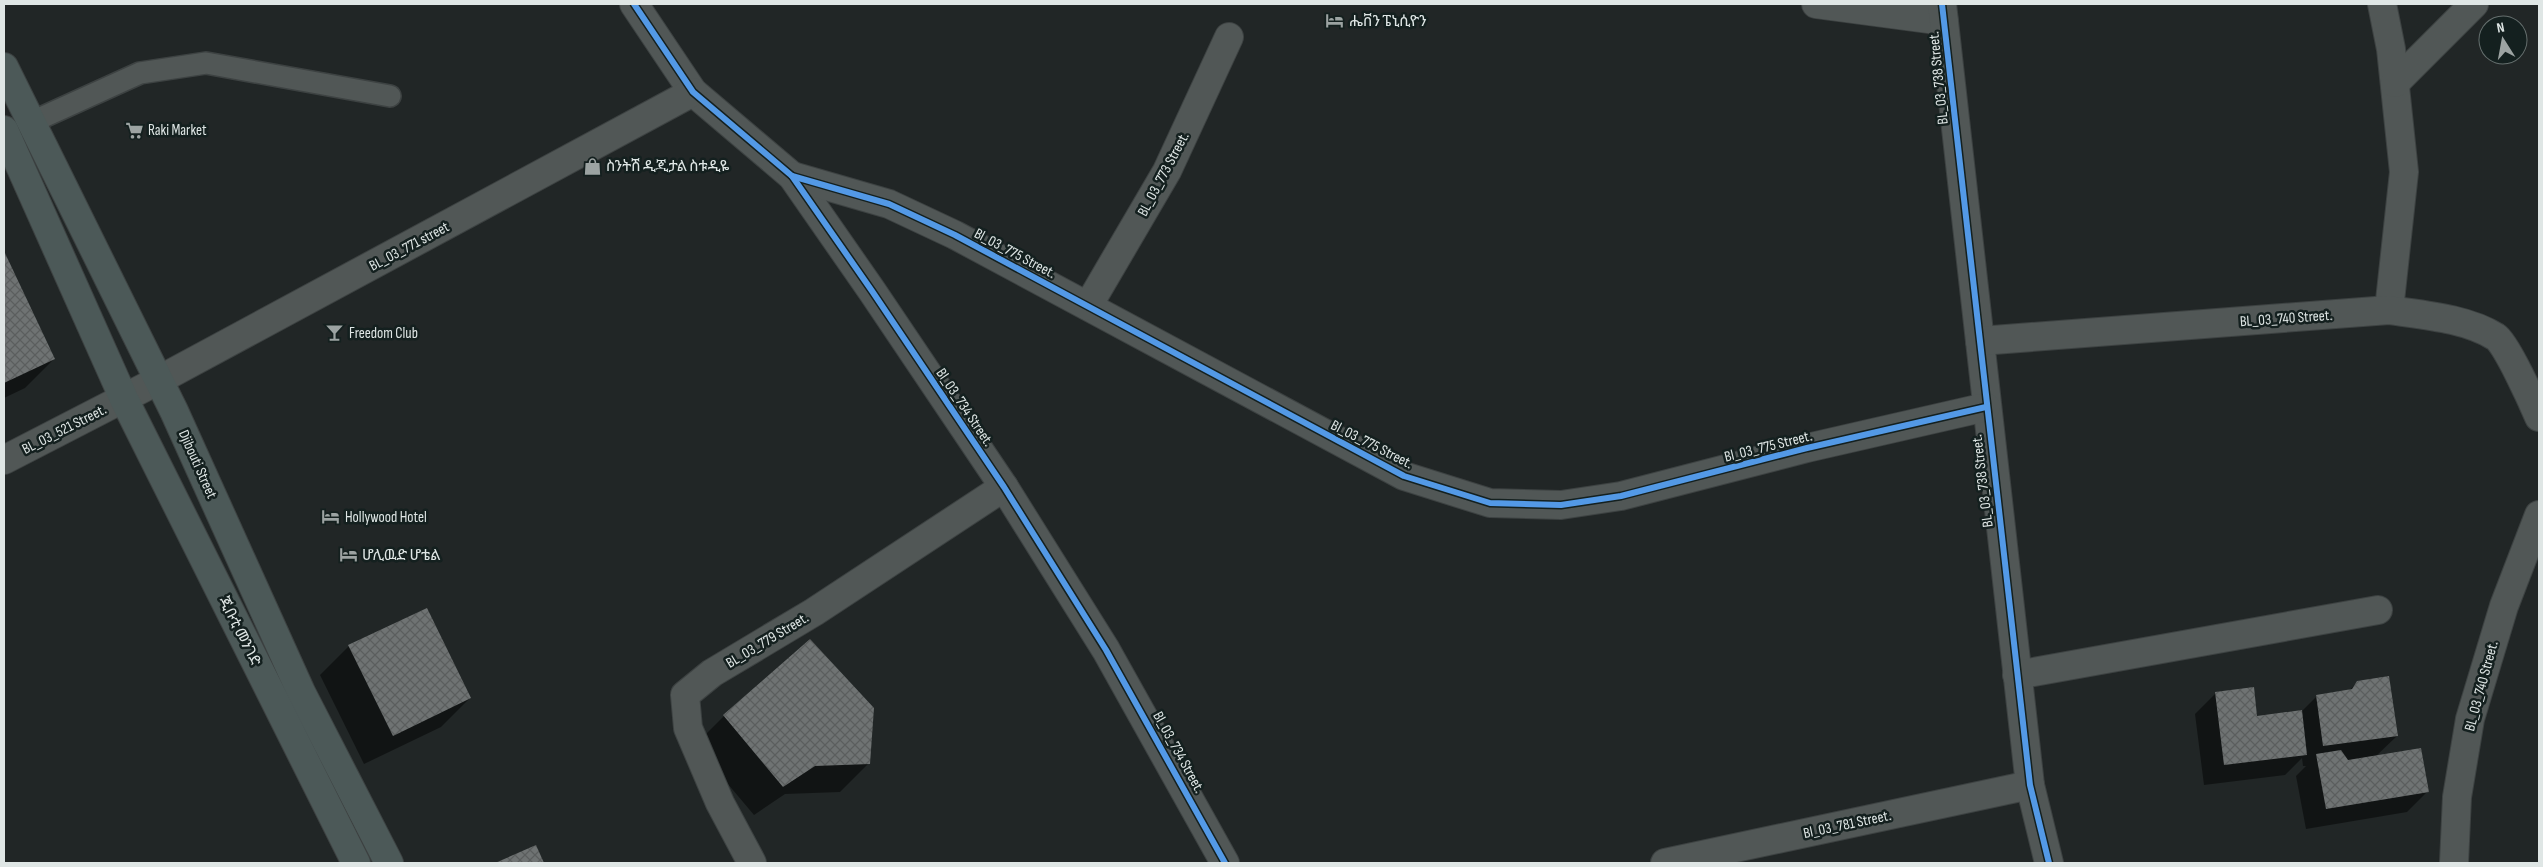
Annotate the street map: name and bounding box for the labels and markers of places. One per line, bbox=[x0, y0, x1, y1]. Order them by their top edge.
hotel icon: ሔቨን ፔኒሲዮን bbox=[1325, 11, 1345, 31]
place label: ሔቨን ፔኒሲዮን bbox=[1349, 12, 1427, 31]
supermarket icon: Raki Market bbox=[124, 120, 144, 140]
place label: Raki Market bbox=[148, 121, 207, 140]
shop icon: ስንትሽ ዲጂታል ስቱዲዬ bbox=[582, 156, 602, 176]
place label: ስንትሽ ዲጂታል ስቱዲዬ bbox=[606, 157, 730, 176]
bar icon: Freedom Club bbox=[325, 323, 345, 343]
place label: Freedom Club bbox=[349, 324, 418, 343]
hotel icon: Hollywood Hotel bbox=[321, 507, 341, 527]
place label: Hollywood Hotel bbox=[345, 508, 427, 527]
hotel icon: ሆሊዉድ ሆቴል bbox=[338, 545, 358, 565]
place label: ሆሊዉድ ሆቴል bbox=[362, 546, 440, 565]

